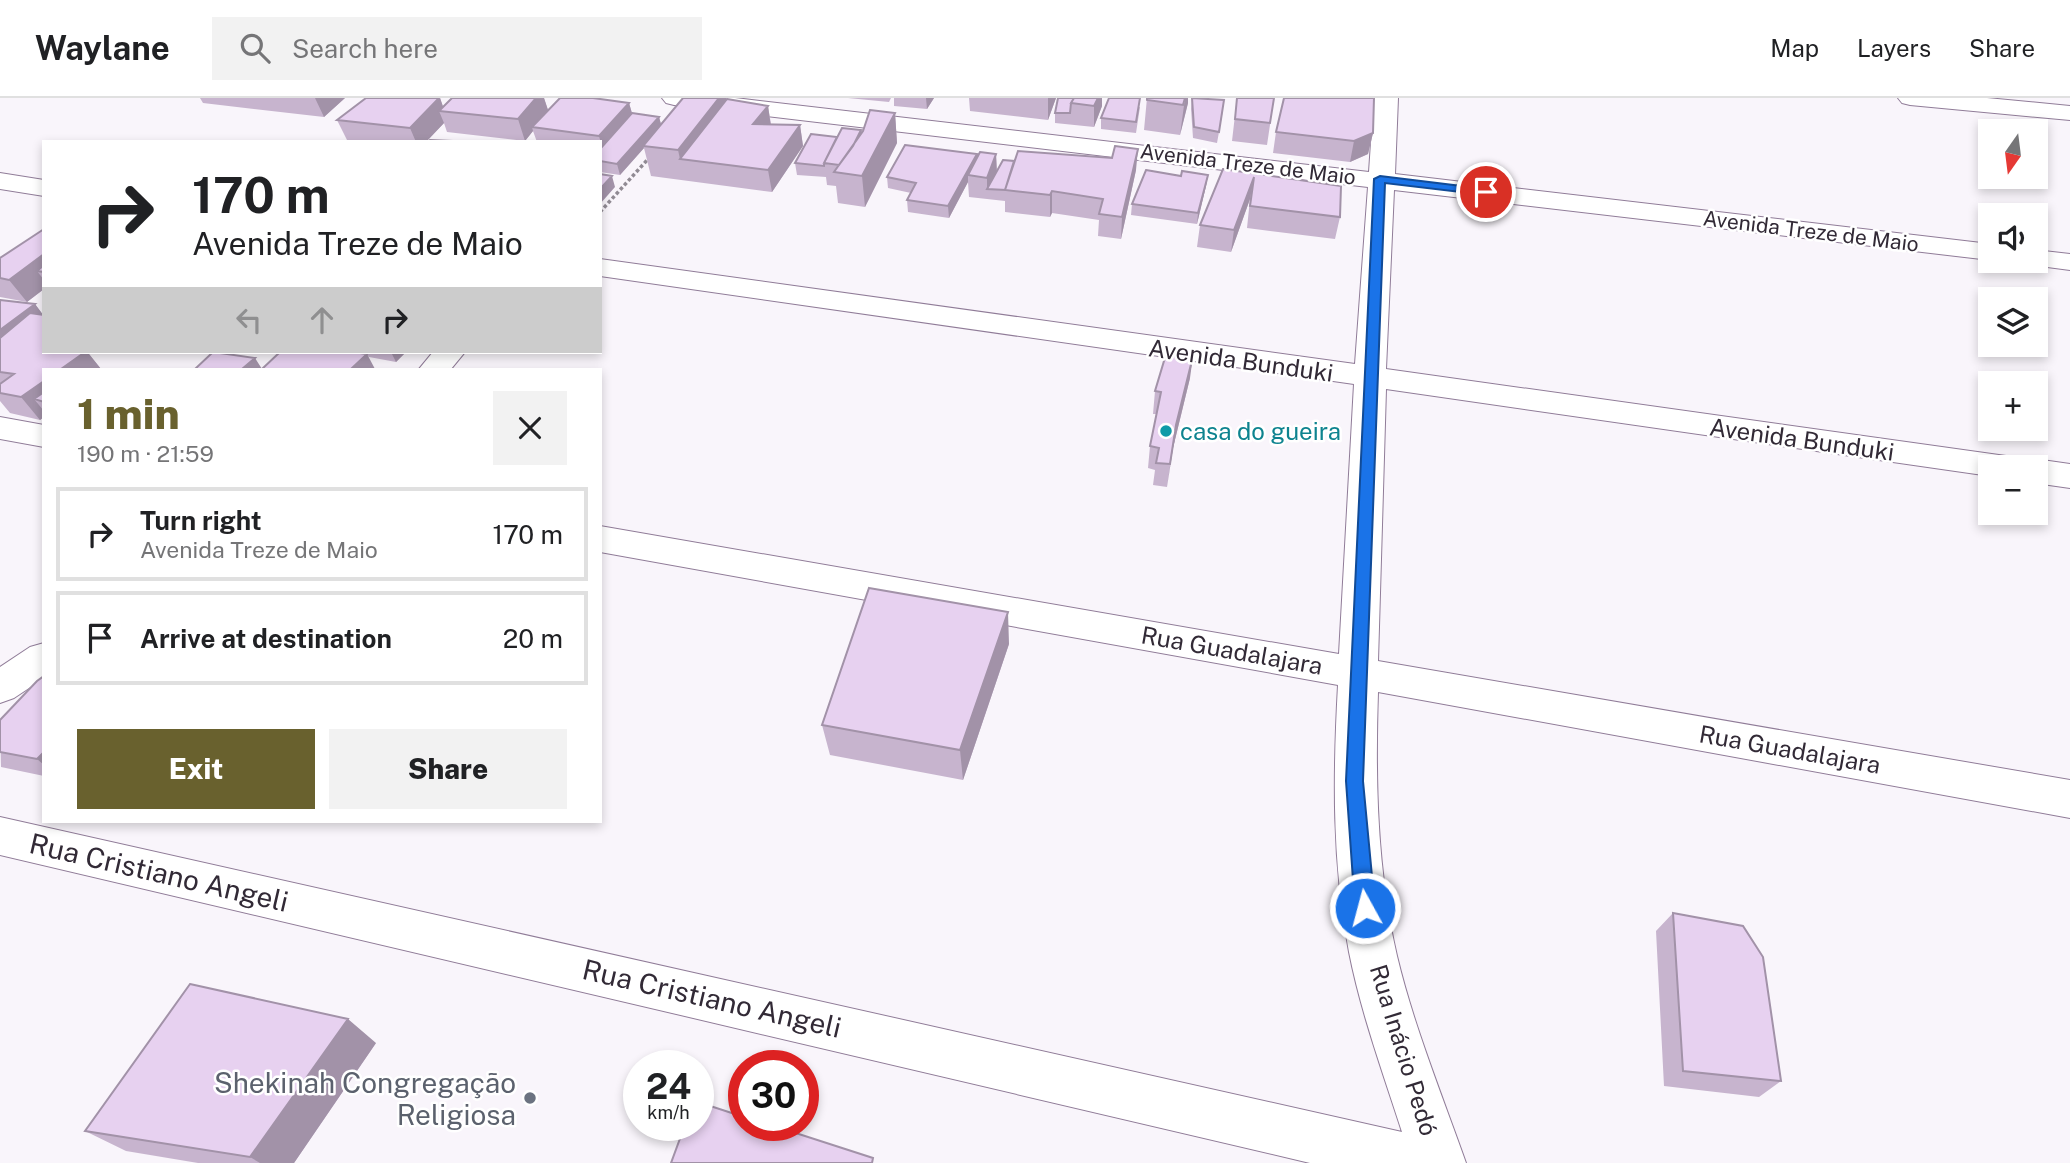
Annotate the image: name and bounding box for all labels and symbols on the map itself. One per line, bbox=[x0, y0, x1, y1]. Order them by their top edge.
north arrow bbox=[1978, 119, 2048, 189]
street label: Avenida Treze de Maio bbox=[1139, 138, 1357, 190]
pin bbox=[1456, 162, 1516, 222]
street label: Avenida Treze de Maio bbox=[1702, 205, 1920, 257]
street label: Avenida Bunduki bbox=[1147, 333, 1335, 387]
street label: Avenida Bunduki bbox=[1708, 412, 1896, 466]
place label: casa do gueira bbox=[1180, 417, 1341, 445]
marker: casa do gueira bbox=[1158, 423, 1174, 439]
street label: Rua Guadalajara bbox=[1139, 620, 1325, 680]
street label: Rua Guadalajara bbox=[1697, 719, 1883, 779]
street label: Rua Cristiano Angeli bbox=[27, 826, 291, 918]
position arrow bbox=[1328, 871, 1402, 945]
street label: Rua Cristiano Angeli bbox=[580, 952, 844, 1044]
street label: Rua Inácio Pedó bbox=[1365, 961, 1443, 1139]
speed limit sign: 30 bbox=[728, 1050, 819, 1141]
place label: Shekinah Congregação Religiosa bbox=[214, 1066, 516, 1131]
marker: Shekinah Congregação Religiosa bbox=[522, 1090, 538, 1106]

